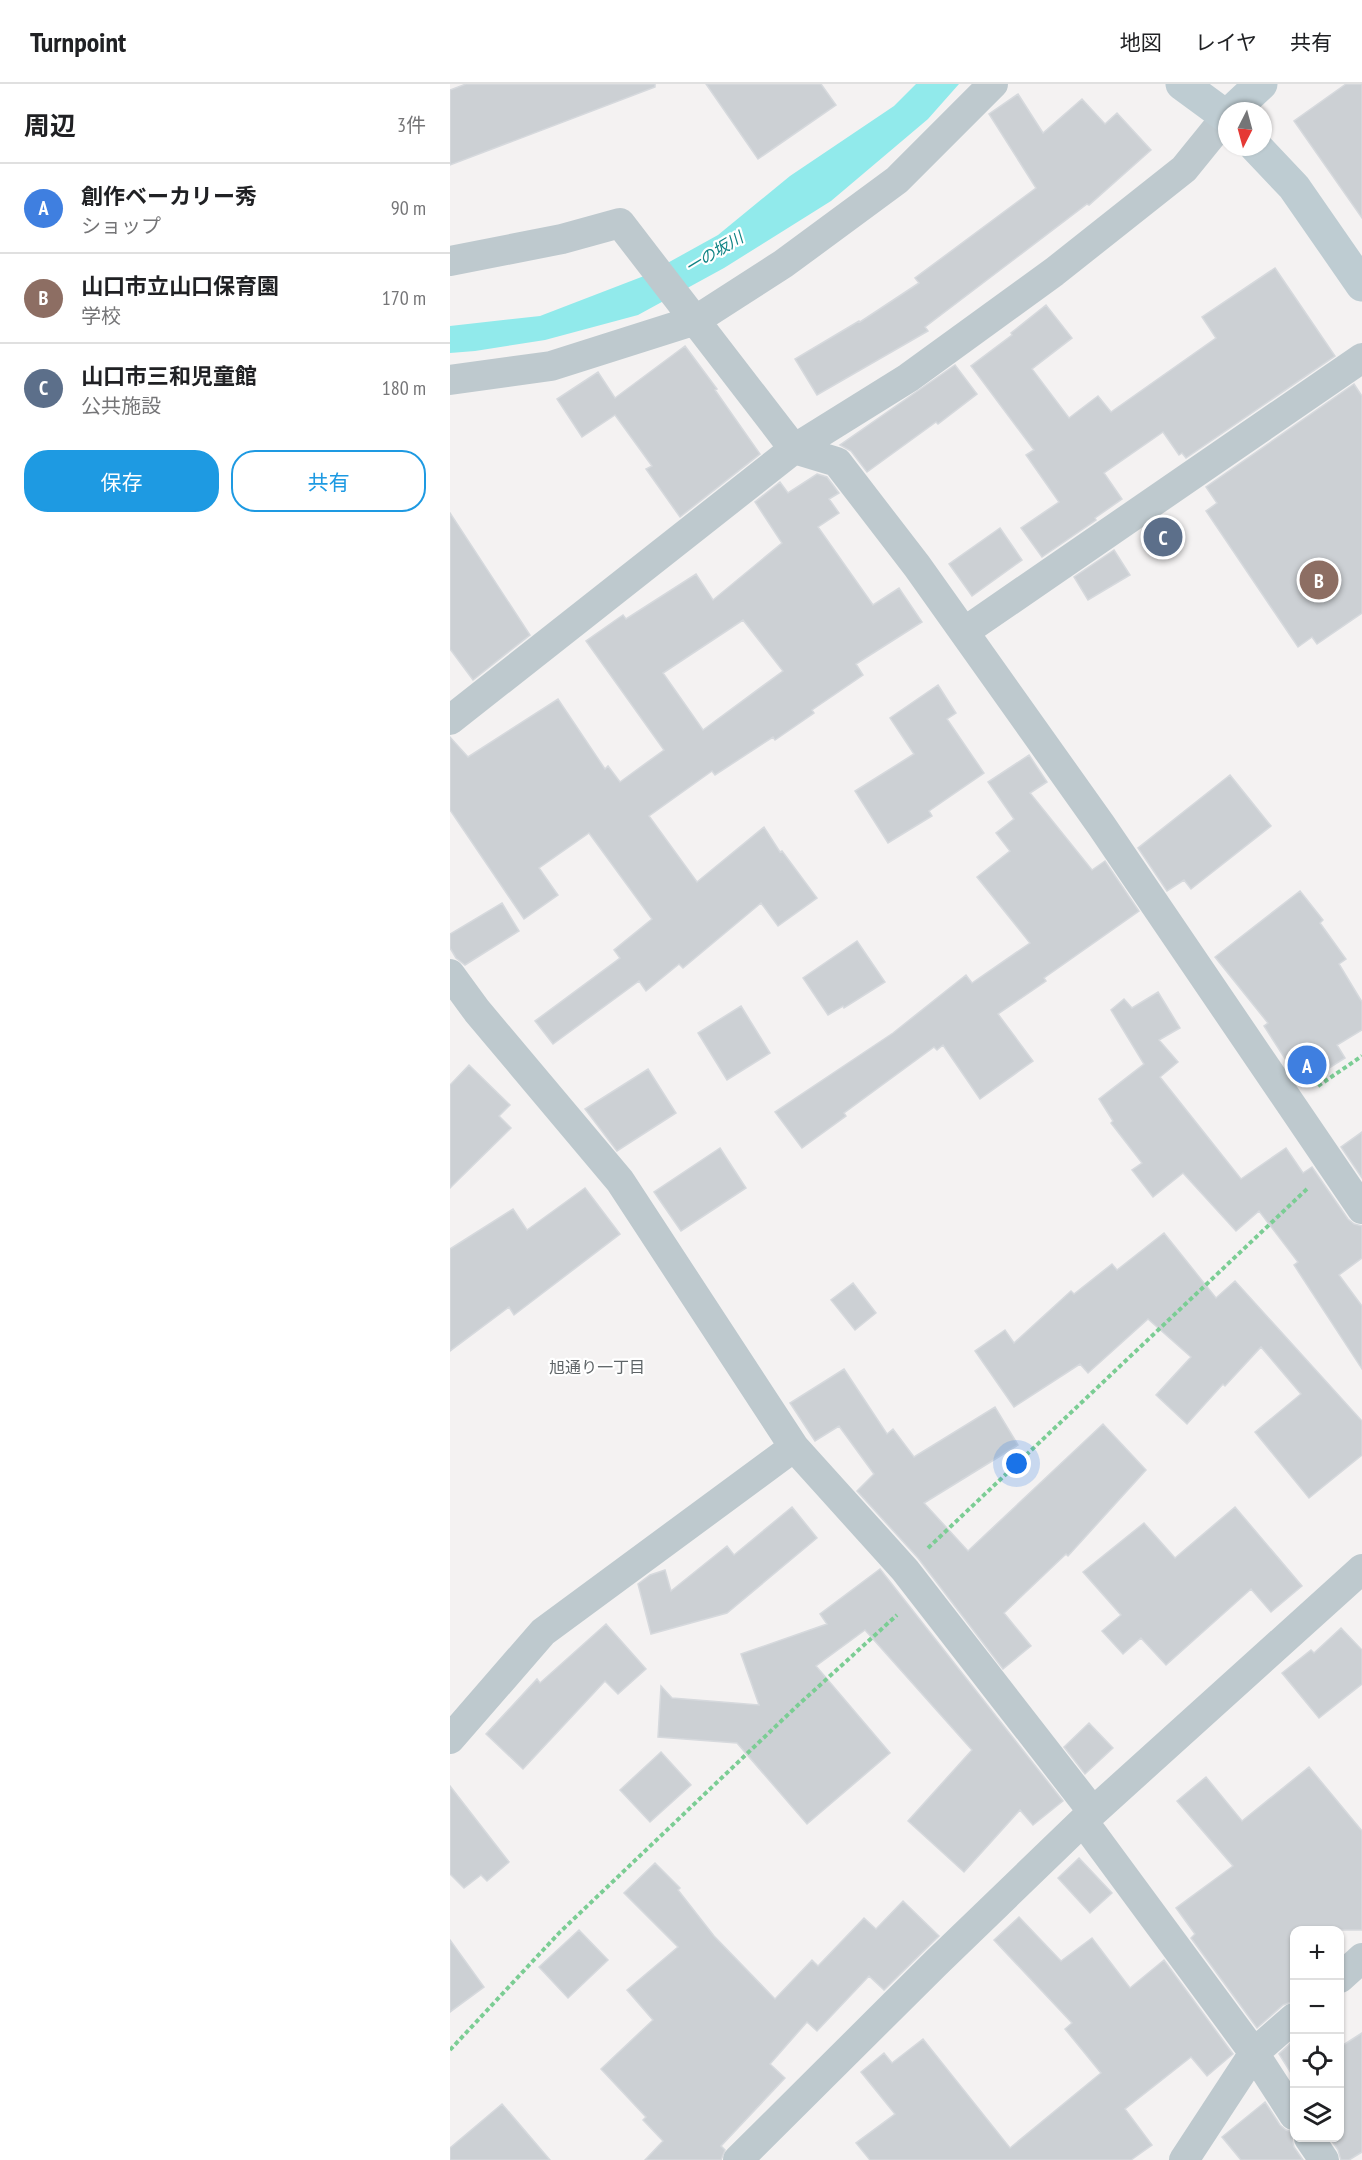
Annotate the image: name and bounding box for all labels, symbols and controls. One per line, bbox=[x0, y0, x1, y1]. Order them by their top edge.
text: Turnpoint bbox=[30, 23, 126, 60]
text: 地図 bbox=[1120, 29, 1162, 56]
text: レイヤ bbox=[1195, 29, 1257, 56]
text: 共有 bbox=[1290, 29, 1332, 56]
north arrow bbox=[1218, 102, 1272, 156]
text: 周辺 bbox=[24, 109, 76, 142]
text: 3件 bbox=[397, 112, 426, 138]
text: 創作ベーカリー秀 bbox=[81, 182, 257, 210]
text: A bbox=[38, 195, 49, 221]
text: 90 m bbox=[391, 195, 426, 221]
text: ショップ bbox=[81, 213, 161, 239]
water label: 一の坂川 bbox=[681, 226, 748, 277]
text: 山口市立山口保育園 bbox=[81, 272, 279, 300]
text: B bbox=[39, 285, 48, 311]
text: 170 m bbox=[382, 285, 426, 311]
text: 学校 bbox=[81, 303, 121, 329]
text: 山口市三和児童館 bbox=[81, 362, 257, 390]
text: C bbox=[39, 375, 48, 401]
text: 180 m bbox=[382, 375, 426, 401]
text: 公共施設 bbox=[81, 393, 161, 419]
button: 保存 bbox=[24, 450, 219, 512]
button: 共有 bbox=[231, 450, 426, 512]
pin: C bbox=[1144, 514, 1182, 560]
pin: B bbox=[1300, 558, 1338, 602]
pin: A bbox=[1288, 1042, 1326, 1088]
district label: 旭通り一丁目 bbox=[549, 1357, 645, 1377]
your location bbox=[1002, 1449, 1031, 1478]
map controls bbox=[1290, 1926, 1344, 2142]
button: + bbox=[1290, 1926, 1344, 1980]
button: − bbox=[1290, 1980, 1344, 2034]
button: locate bbox=[1290, 2034, 1344, 2088]
button: layers bbox=[1290, 2088, 1344, 2142]

